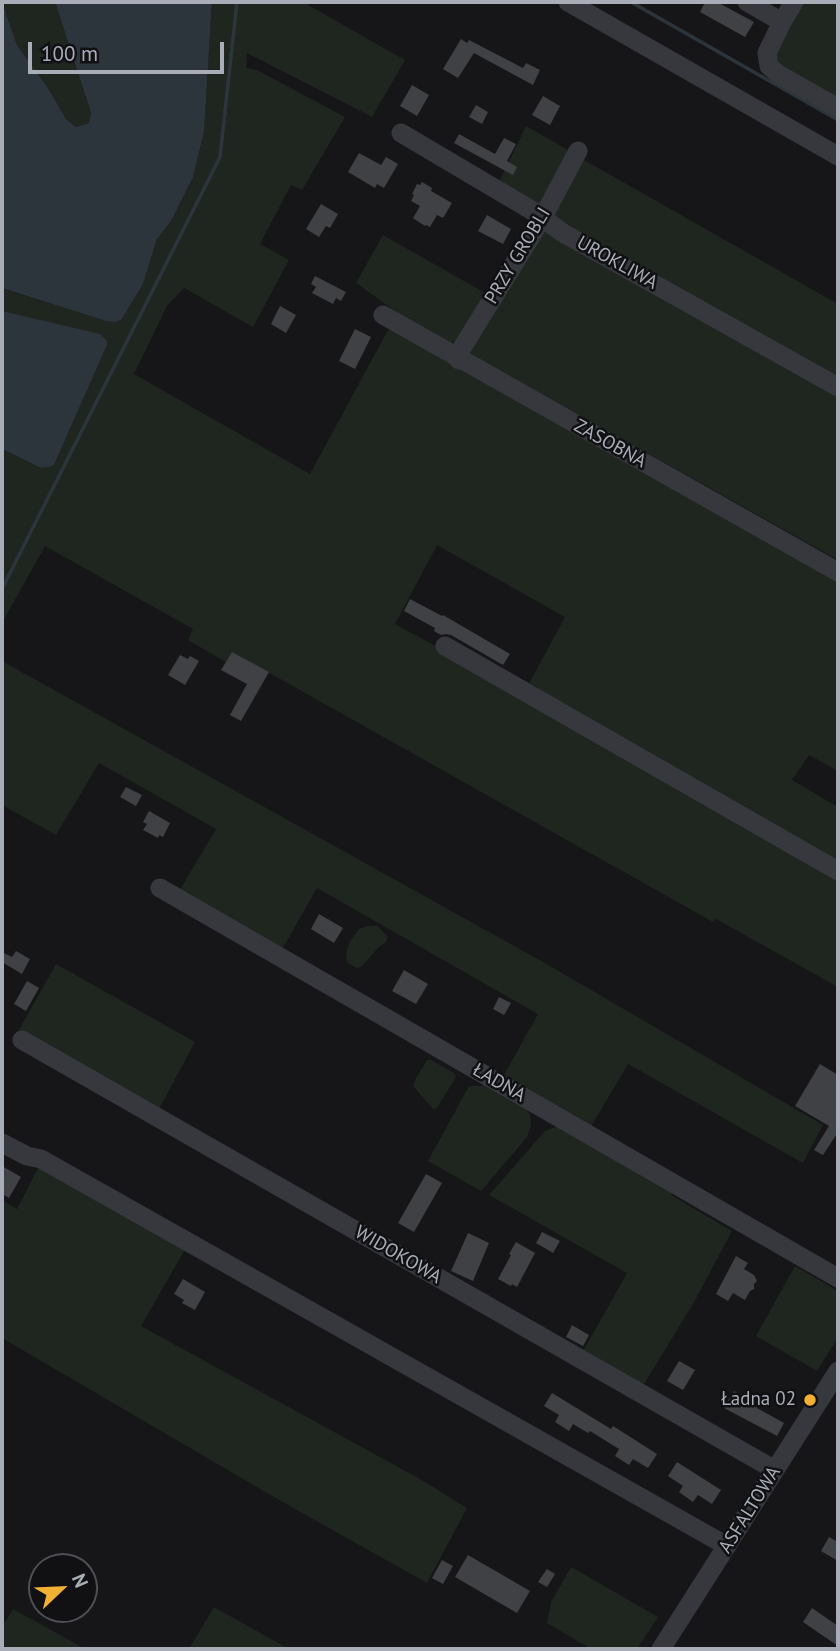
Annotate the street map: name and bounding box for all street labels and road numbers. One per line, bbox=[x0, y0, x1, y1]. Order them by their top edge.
street label: PRZY GROBLI bbox=[480, 204, 556, 308]
street label: UROKLIWA bbox=[573, 231, 661, 295]
street label: ZASOBNA bbox=[570, 415, 650, 473]
street label: ŁADNA bbox=[468, 1059, 530, 1107]
street label: WIDOKOWA bbox=[351, 1221, 445, 1289]
street label: ASFALTOWA bbox=[714, 1462, 786, 1558]

